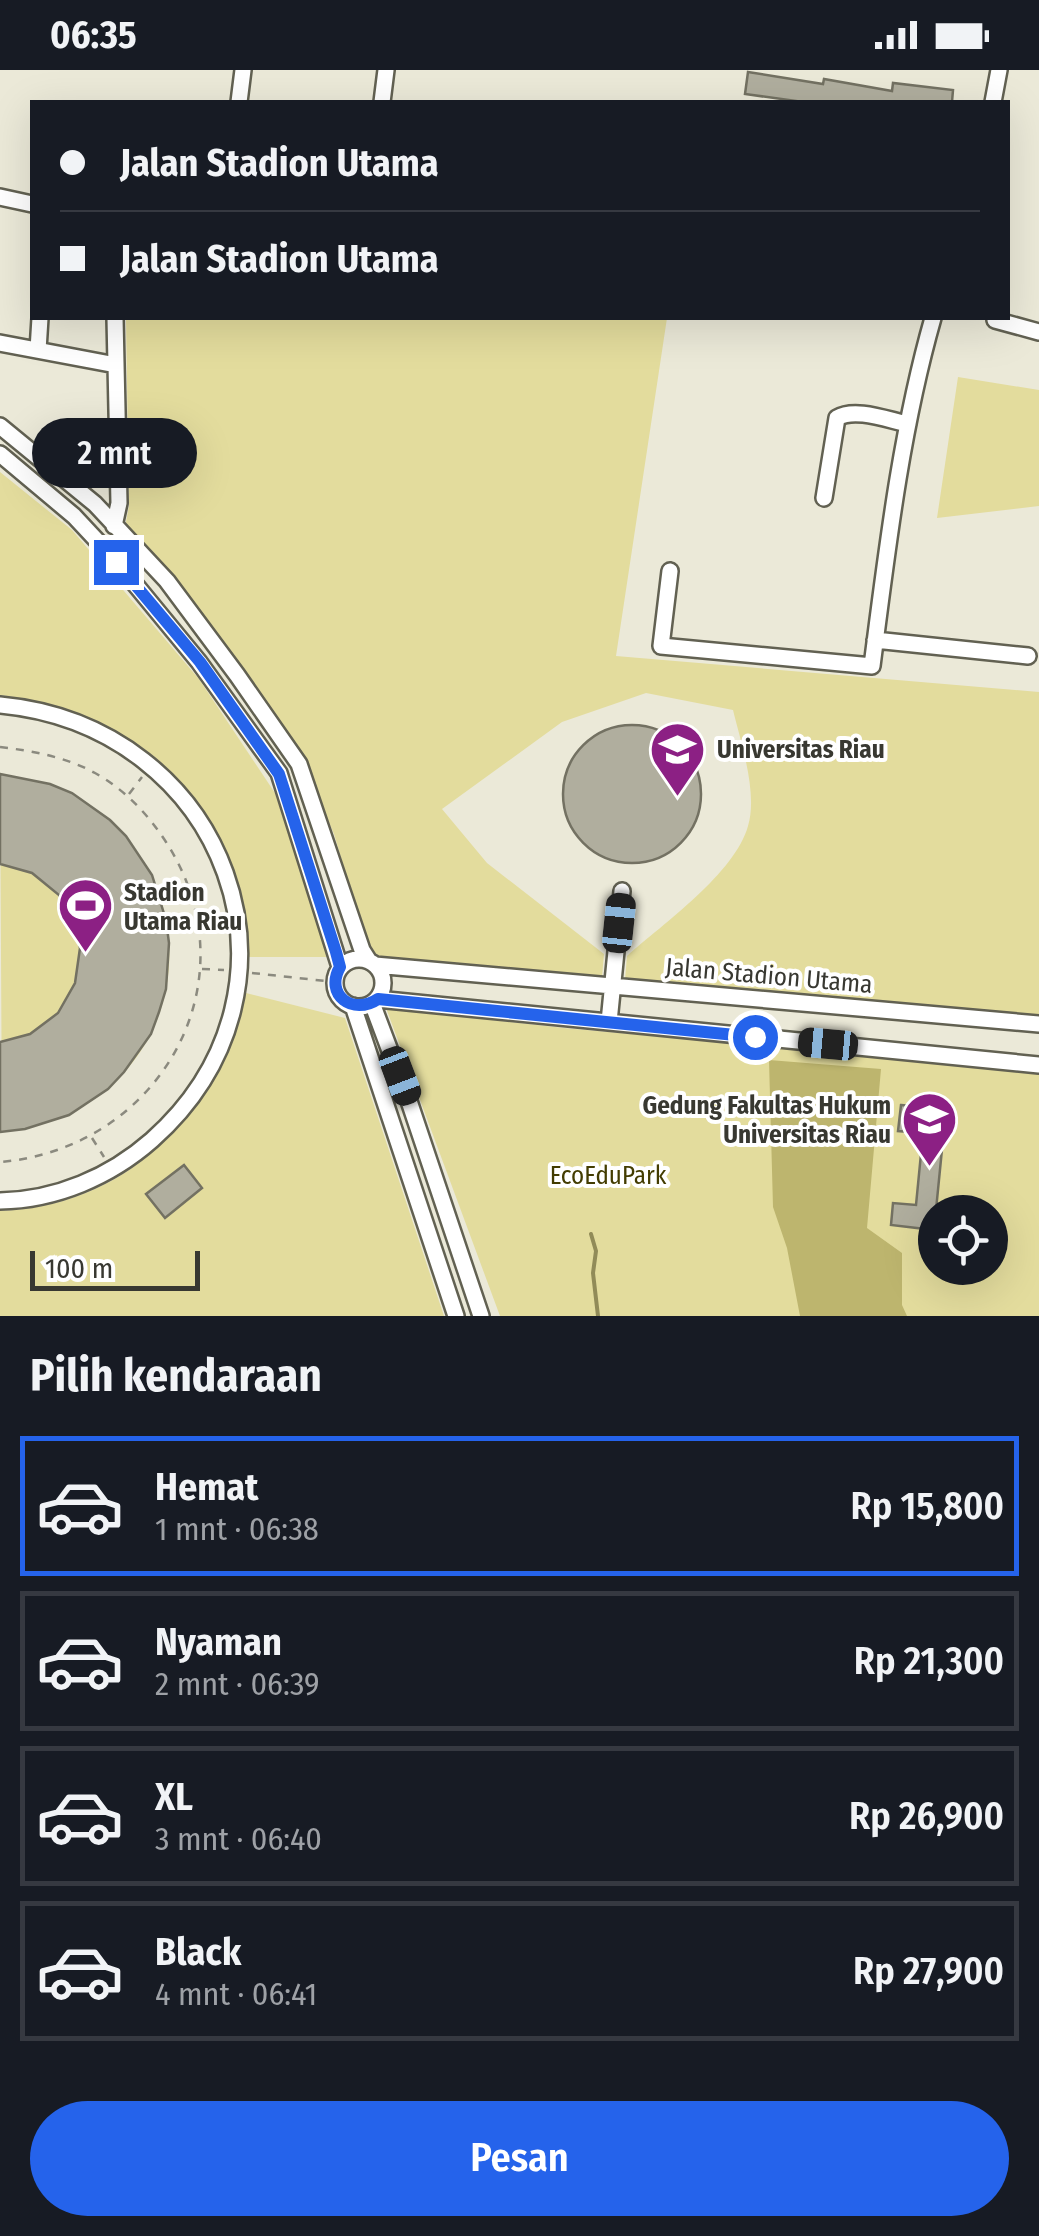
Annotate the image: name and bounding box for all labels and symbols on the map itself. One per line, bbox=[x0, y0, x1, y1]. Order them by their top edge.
callout: 2 mnt bbox=[34, 417, 198, 487]
route end bbox=[94, 540, 139, 585]
school or university icon: Universitas Riau bbox=[648, 719, 708, 798]
place label: Universitas Riau bbox=[717, 735, 885, 765]
sports icon: Stadion Utama Riau bbox=[55, 876, 115, 955]
place label: Stadion Utama Riau bbox=[124, 878, 242, 937]
car bbox=[601, 892, 637, 954]
street label: Jalan Stadion Utama bbox=[664, 952, 874, 1000]
route start bbox=[733, 1015, 778, 1060]
car bbox=[797, 1026, 859, 1062]
car bbox=[375, 1043, 425, 1109]
school or university icon: Gedung Fakultas Hukum Universitas Riau bbox=[900, 1089, 960, 1168]
place label: Gedung Fakultas Hukum Universitas Riau bbox=[642, 1091, 891, 1150]
park label: EcoEduPark bbox=[550, 1161, 667, 1191]
scale bar bbox=[30, 1246, 200, 1290]

